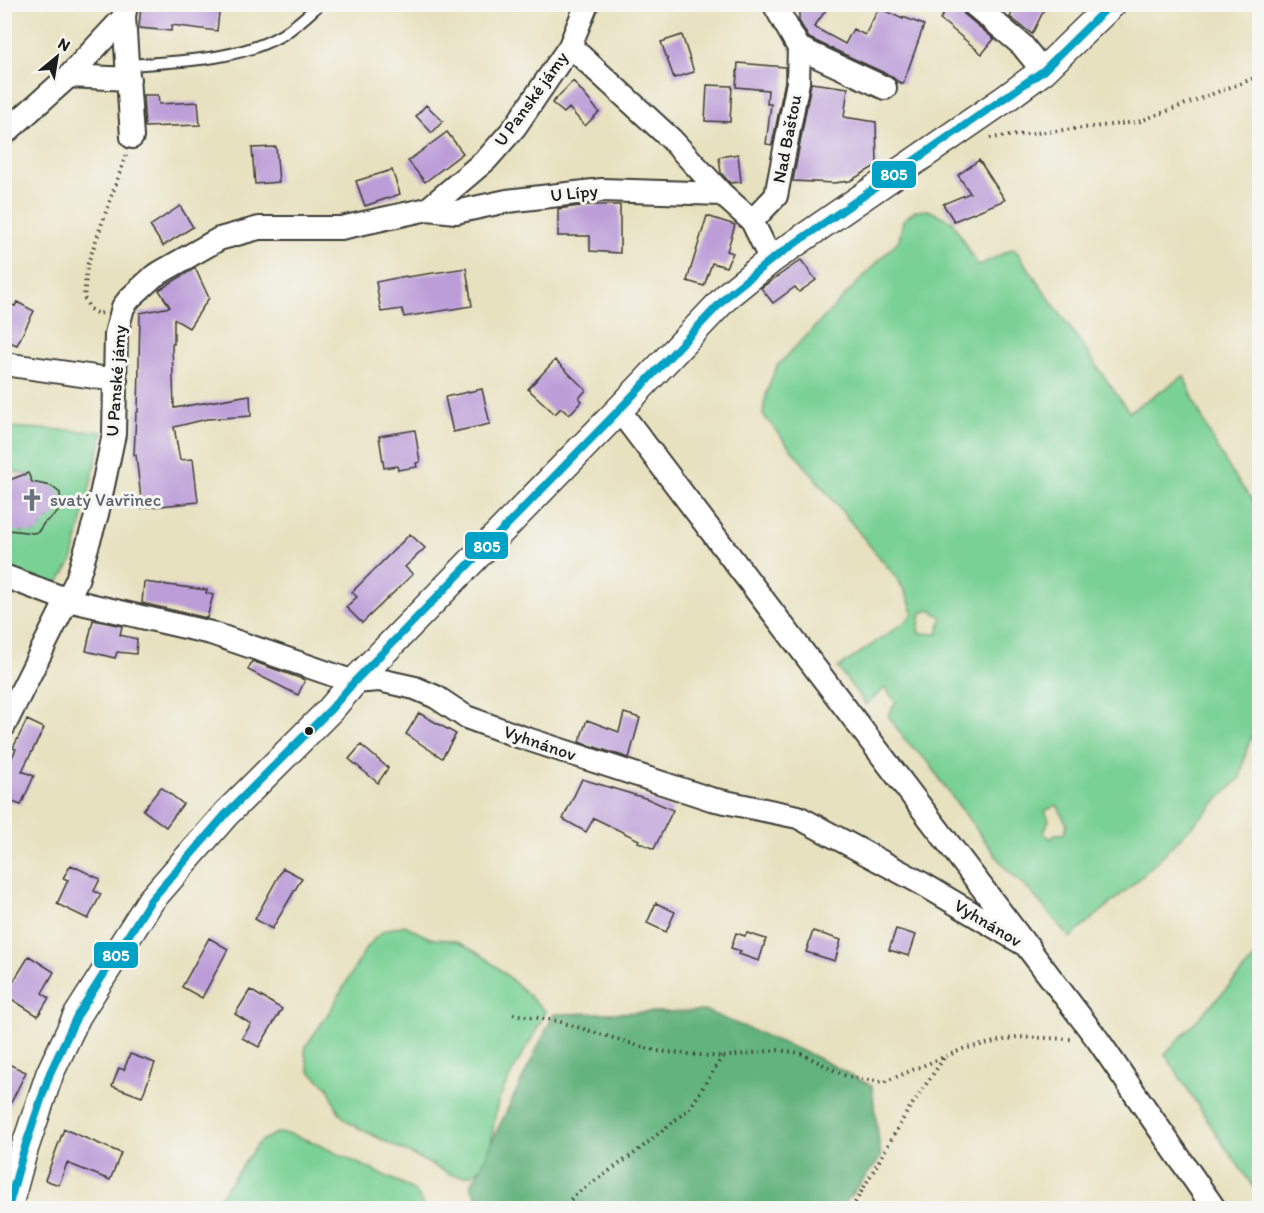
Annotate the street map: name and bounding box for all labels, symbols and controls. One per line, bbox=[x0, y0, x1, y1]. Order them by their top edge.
north arrow bbox=[27, 27, 87, 87]
text: N bbox=[55, 34, 74, 55]
street label: U Panské jámy bbox=[489, 47, 573, 151]
street label: Nad Baštou bbox=[768, 93, 806, 185]
line badge: 805 bbox=[871, 160, 917, 189]
text: 805 bbox=[880, 165, 908, 184]
street label: U Lípy bbox=[549, 180, 599, 206]
street label: U Panské jámy bbox=[101, 324, 131, 438]
church icon: svatý Vavřinec bbox=[19, 487, 45, 513]
place label: svatý Vavřinec bbox=[50, 489, 161, 511]
line badge: 805 bbox=[464, 531, 509, 560]
text: 805 bbox=[473, 537, 501, 556]
street label: Vyhnánov bbox=[501, 720, 580, 766]
unlabelled marker bbox=[303, 725, 315, 737]
street label: Vyhnánov bbox=[950, 894, 1027, 952]
line badge: 805 bbox=[93, 941, 139, 969]
text: 805 bbox=[102, 946, 130, 965]

